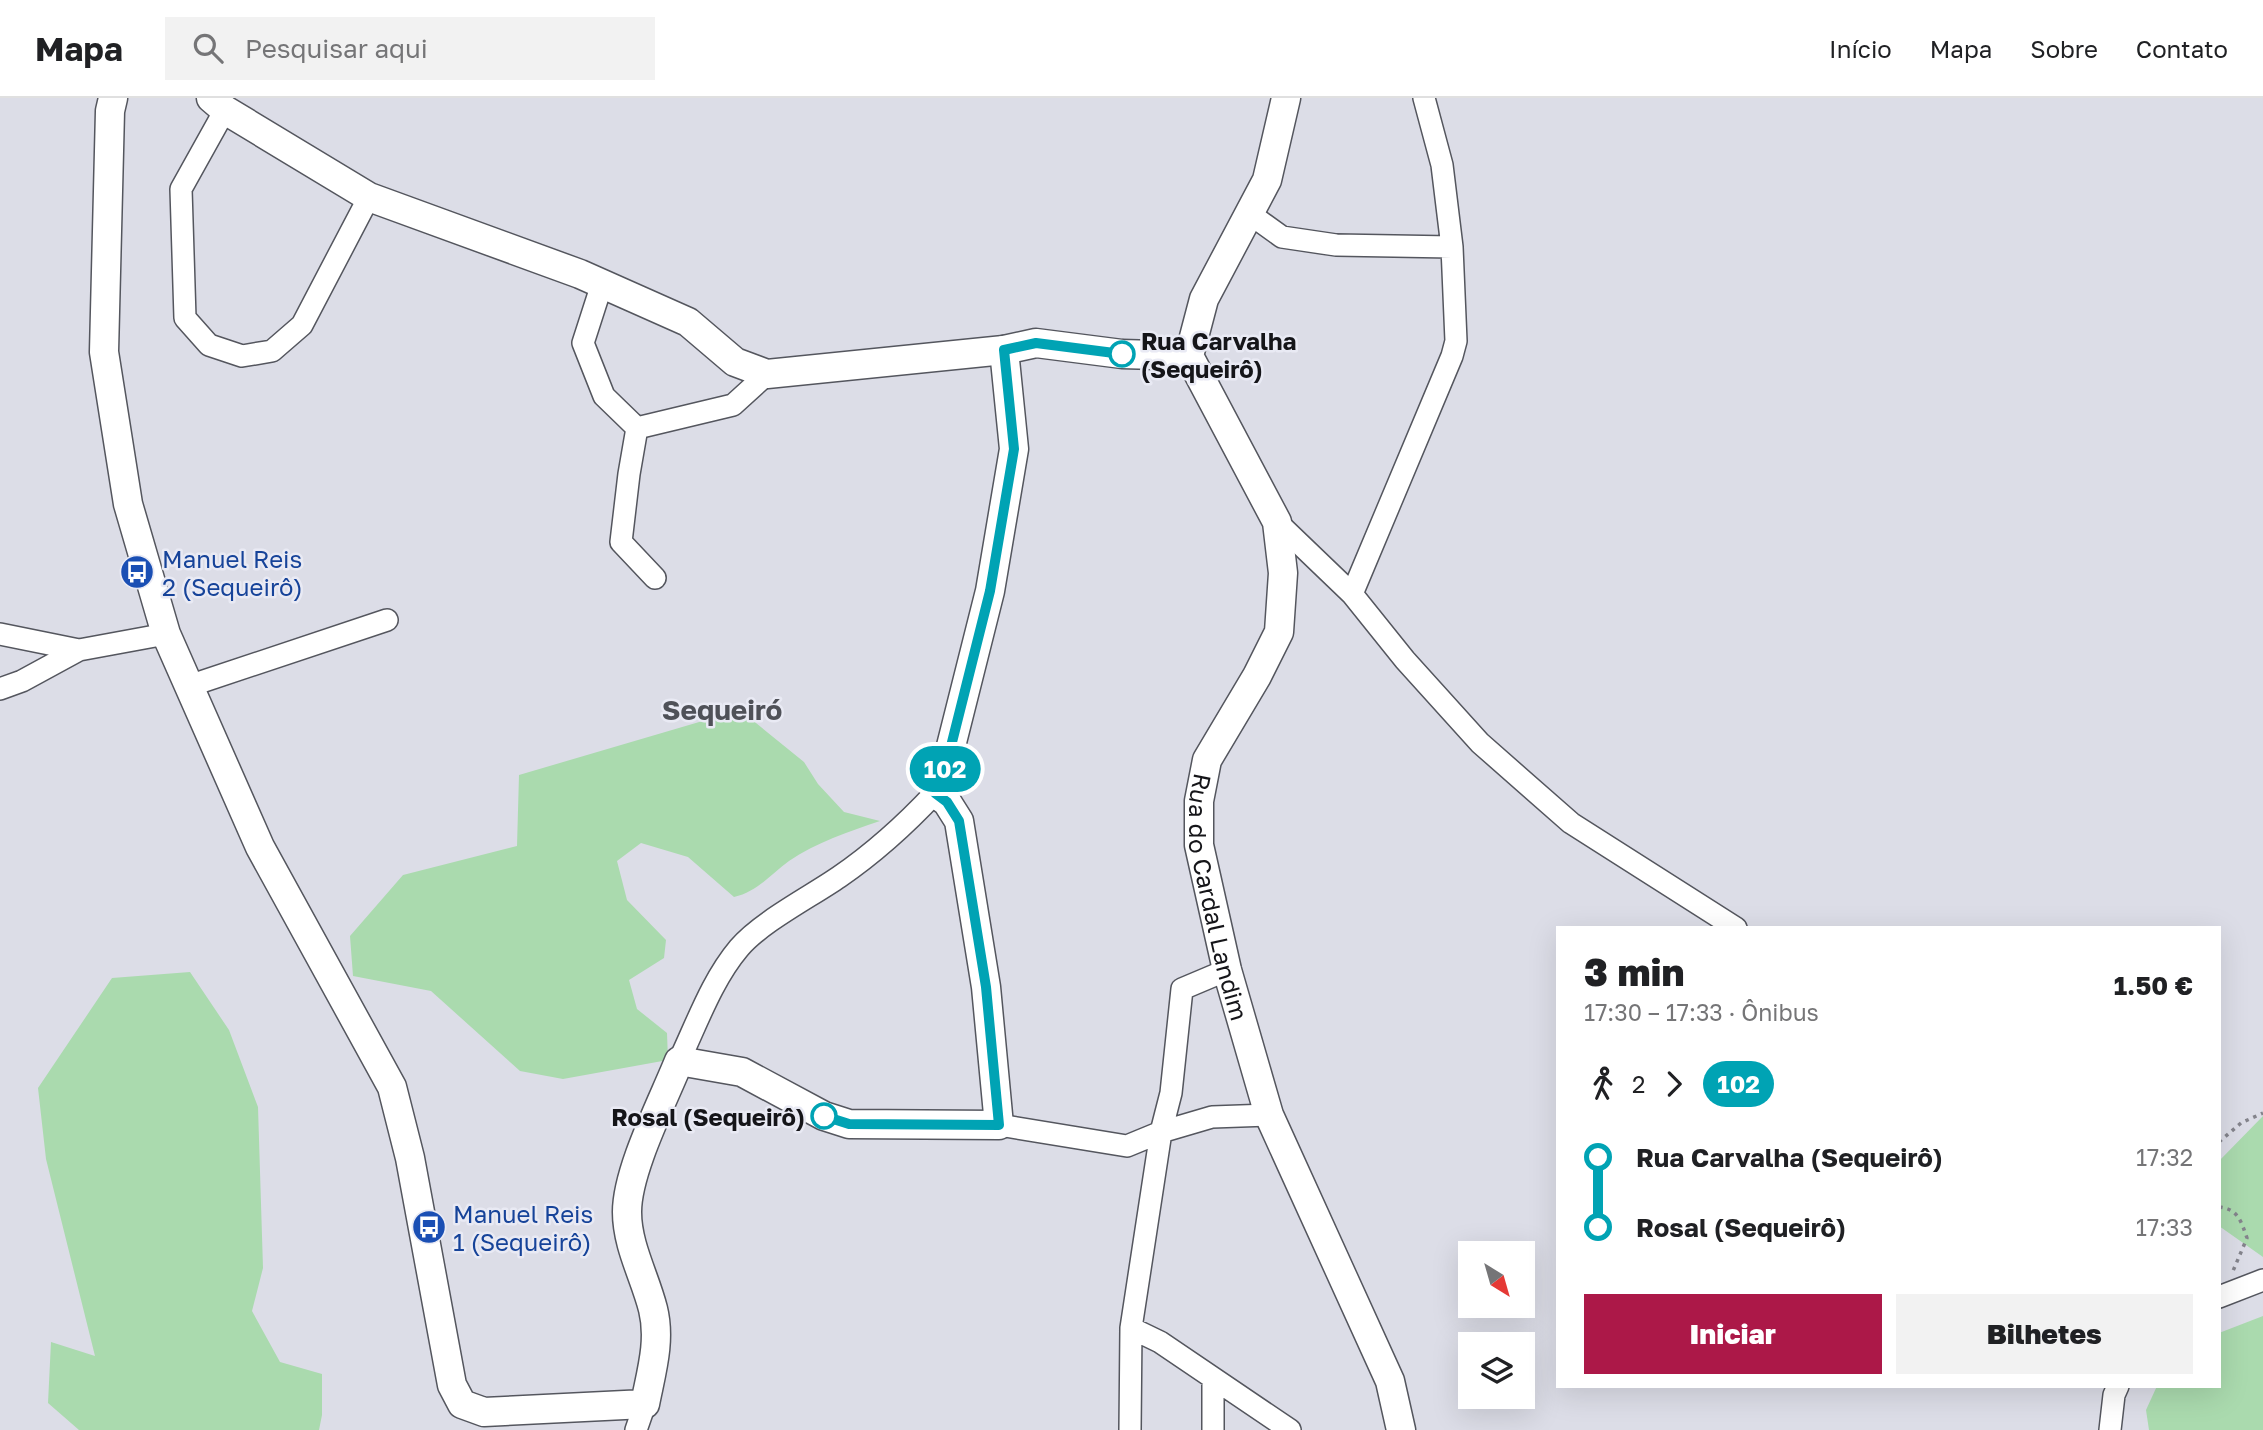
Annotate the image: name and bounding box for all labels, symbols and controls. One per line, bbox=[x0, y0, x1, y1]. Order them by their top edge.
search box bbox=[165, 17, 655, 80]
text: Mapa bbox=[35, 29, 123, 68]
icon: search bbox=[189, 29, 227, 67]
text: Pesquisar aqui bbox=[245, 33, 428, 64]
text: Início bbox=[1829, 34, 1892, 63]
text: Mapa bbox=[1930, 34, 1992, 63]
text: Sobre bbox=[2030, 34, 2098, 63]
text: Contato bbox=[2136, 34, 2228, 63]
place label: Rua Carvalha (Sequeirô) bbox=[1141, 326, 1296, 383]
marker: Rua Carvalha (Sequeirô) bbox=[1109, 341, 1135, 367]
place label: Manuel Reis 2 (Sequeirô) bbox=[162, 544, 303, 601]
bus stop icon: Manuel Reis 2 (Sequeirô) bbox=[118, 553, 156, 591]
district label: Sequeiró bbox=[662, 693, 782, 726]
line badge: 102 bbox=[905, 746, 985, 792]
text: 102 bbox=[924, 754, 966, 783]
street label: Rua do Cardal Landim bbox=[1183, 771, 1255, 1023]
text: 3 min bbox=[1584, 949, 1684, 994]
text: 1.50 € bbox=[2114, 970, 2193, 1001]
text: 17:30 – 17:33 · Ônibus bbox=[1584, 998, 1819, 1026]
icon: walk bbox=[1584, 1065, 1622, 1103]
icon: forward bbox=[1655, 1065, 1693, 1103]
text: 102 bbox=[1717, 1069, 1760, 1098]
text: 2 bbox=[1632, 1070, 1645, 1098]
place label: Rosal (Sequeirô) bbox=[611, 1102, 805, 1131]
marker: Rosal (Sequeirô) bbox=[811, 1103, 837, 1129]
text: Rua Carvalha (Sequeirô) bbox=[1636, 1142, 1943, 1173]
text: 17:32 bbox=[2136, 1143, 2193, 1171]
place label: Manuel Reis 1 (Sequeirô) bbox=[453, 1199, 593, 1256]
bus stop icon: Manuel Reis 1 (Sequeirô) bbox=[410, 1208, 448, 1246]
text: Rosal (Sequeirô) bbox=[1636, 1212, 1846, 1243]
text: 17:33 bbox=[2136, 1213, 2193, 1241]
north arrow bbox=[1458, 1241, 1535, 1318]
map controls bbox=[1458, 1241, 1535, 1409]
button: Iniciar bbox=[1584, 1294, 1882, 1374]
button: Bilhetes bbox=[1896, 1294, 2193, 1374]
button: layers bbox=[1458, 1332, 1535, 1409]

